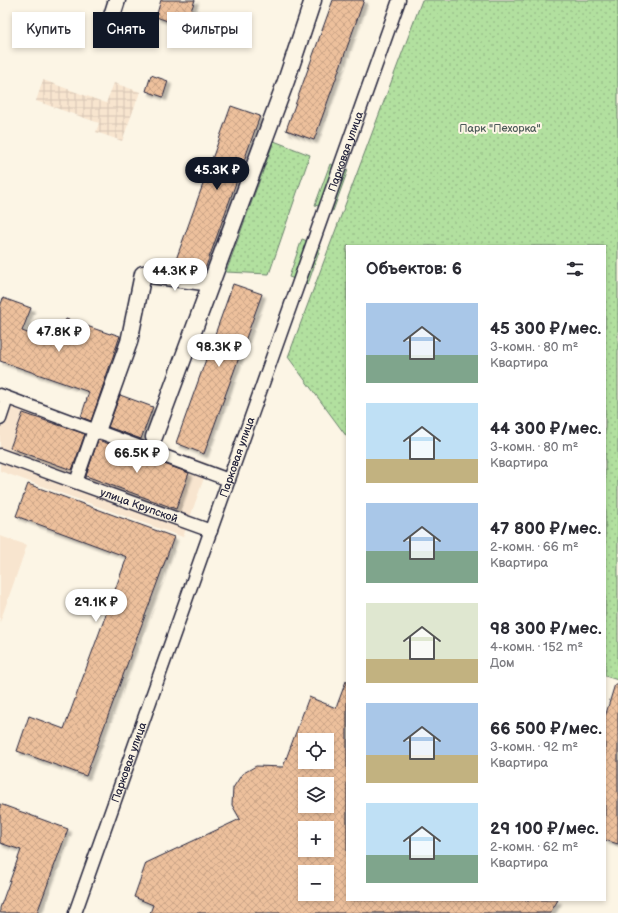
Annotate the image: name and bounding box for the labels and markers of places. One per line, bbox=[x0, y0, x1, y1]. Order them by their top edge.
pin: 45.3K ₽ bbox=[180, 157, 254, 191]
pin: 44.3K ₽ bbox=[138, 258, 212, 292]
pin: 47.8K ₽ bbox=[22, 319, 96, 353]
pin: 98.3K ₽ bbox=[182, 334, 256, 368]
pin: 66.5K ₽ bbox=[100, 440, 174, 474]
pin: 29.1K ₽ bbox=[59, 589, 133, 623]

